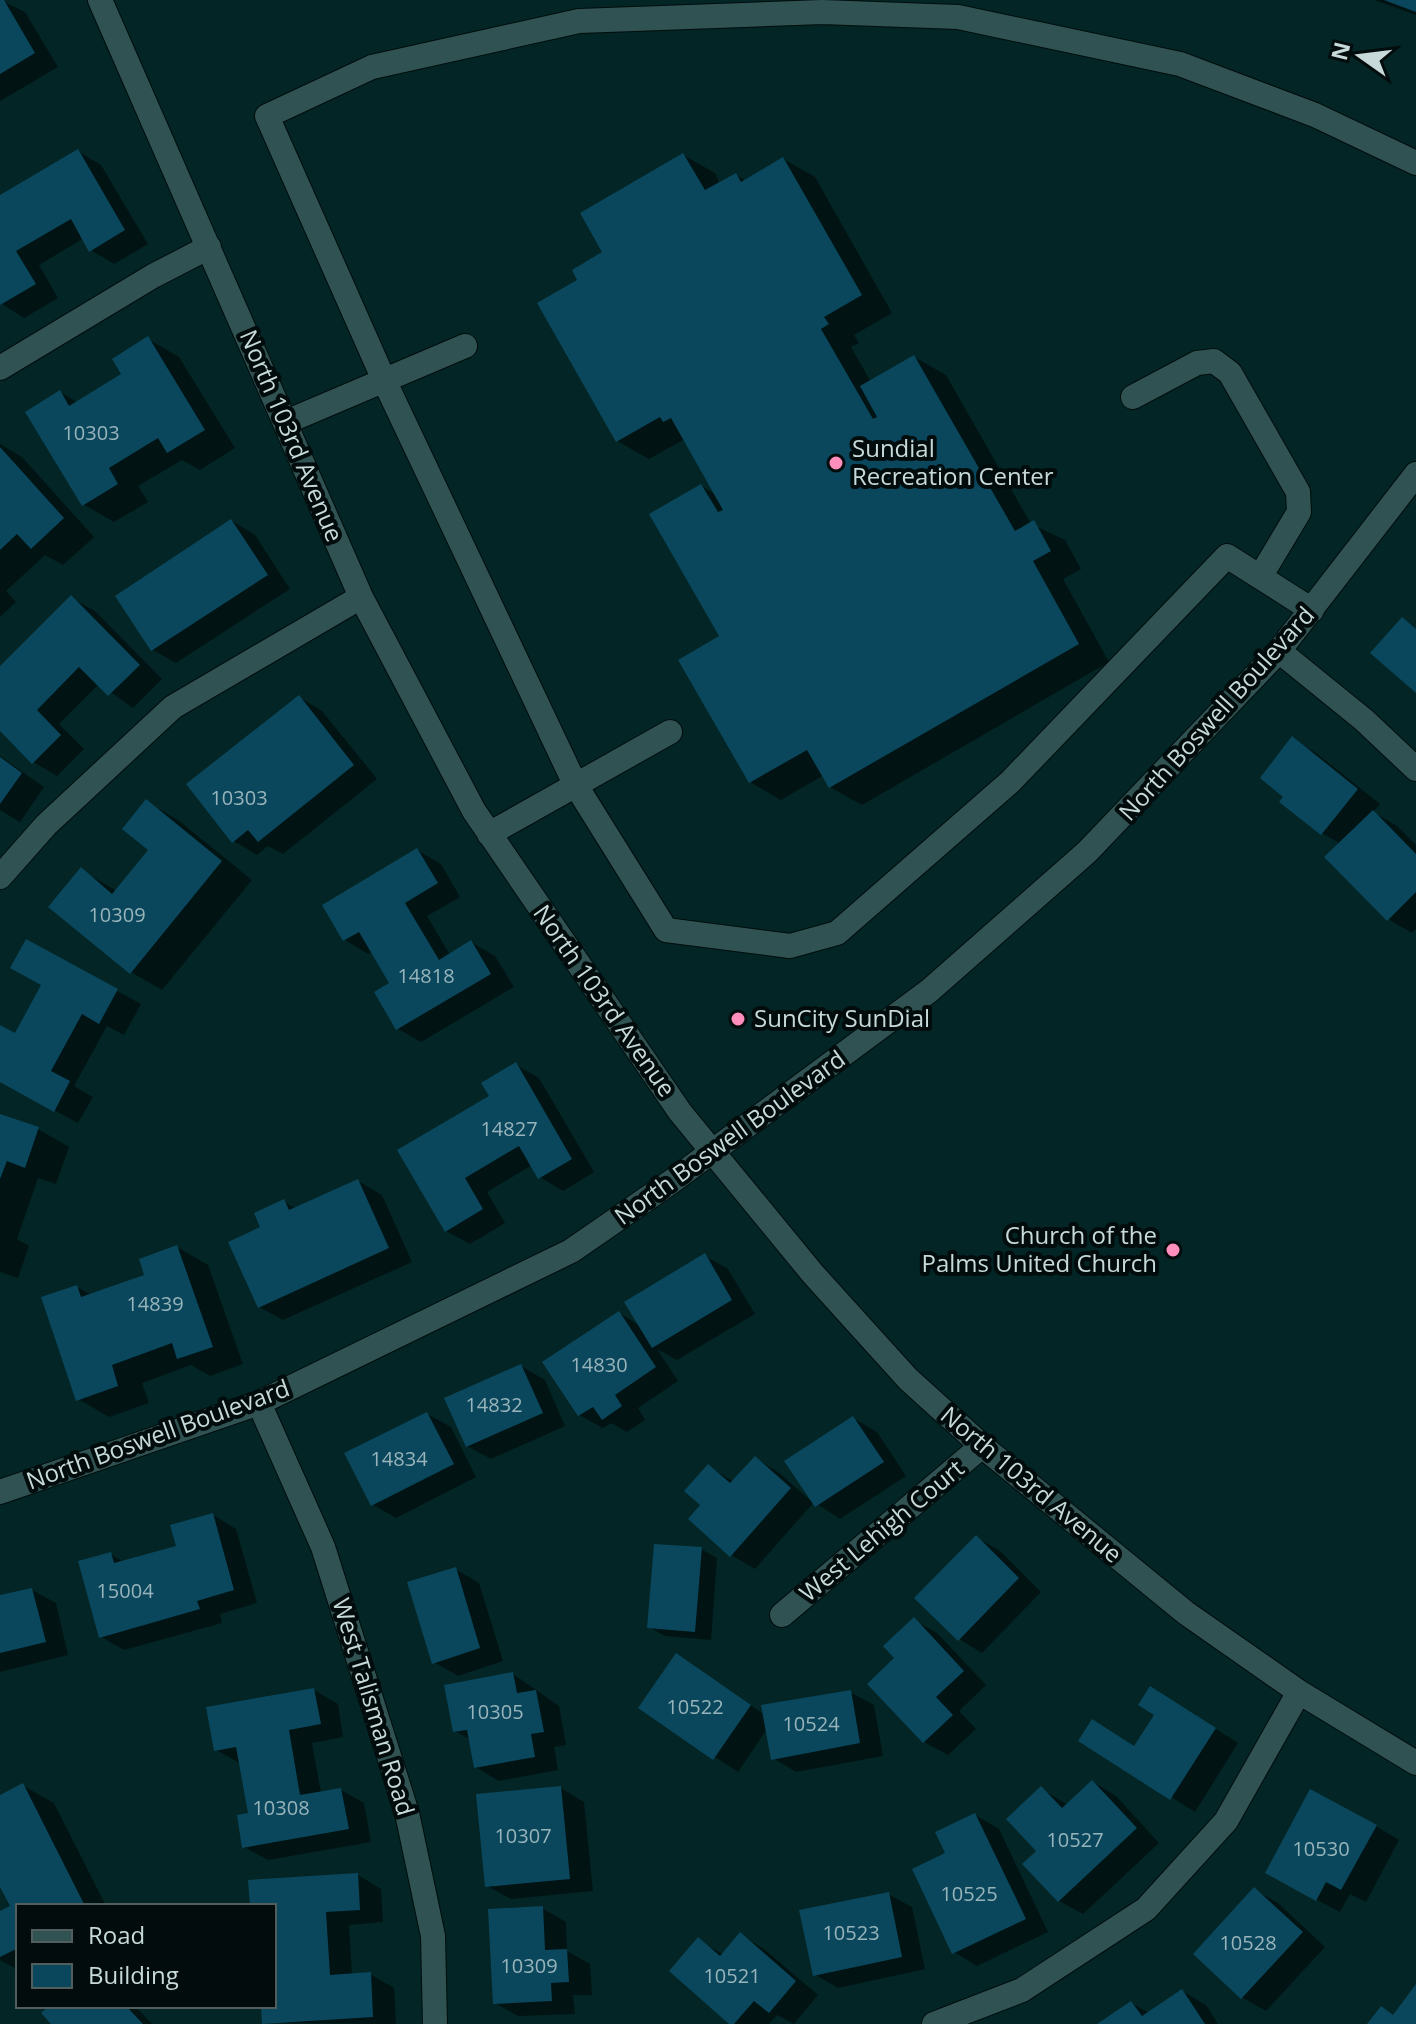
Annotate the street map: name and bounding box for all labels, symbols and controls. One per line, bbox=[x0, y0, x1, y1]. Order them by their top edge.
north arrow bbox=[1320, 16, 1400, 96]
text: N bbox=[1323, 39, 1356, 63]
street label: North 103rd Avenue bbox=[233, 324, 352, 546]
house number: 10303 bbox=[62, 419, 120, 446]
place label: Sundial Recreation Center bbox=[852, 431, 1054, 492]
marker: Sundial Recreation Center bbox=[827, 454, 845, 472]
street label: North Boswell Boulevard bbox=[1111, 599, 1321, 827]
house number: 10303 bbox=[210, 784, 268, 811]
street label: North 103rd Avenue bbox=[527, 898, 684, 1103]
house number: 10309 bbox=[88, 901, 146, 928]
house number: 14818 bbox=[397, 962, 455, 989]
place label: SunCity SunDial bbox=[754, 1001, 930, 1034]
marker: SunCity SunDial bbox=[729, 1010, 747, 1028]
street label: North Boswell Boulevard bbox=[607, 1042, 851, 1232]
house number: 14827 bbox=[480, 1115, 538, 1142]
place label: Church of the Palms United Church bbox=[921, 1218, 1157, 1279]
marker: Church of the Palms United Church bbox=[1164, 1241, 1182, 1259]
house number: 14839 bbox=[126, 1290, 184, 1317]
house number: 14830 bbox=[570, 1351, 628, 1378]
street label: North Boswell Boulevard bbox=[21, 1371, 294, 1497]
house number: 14832 bbox=[465, 1391, 523, 1418]
street label: North 103rd Avenue bbox=[934, 1398, 1130, 1570]
house number: 14834 bbox=[370, 1445, 428, 1472]
street label: West Lehigh Court bbox=[792, 1451, 970, 1608]
house number: 15004 bbox=[96, 1577, 154, 1604]
street label: West Talisman Road bbox=[326, 1594, 423, 1819]
house number: 10522 bbox=[666, 1693, 724, 1720]
house number: 10305 bbox=[466, 1698, 524, 1725]
house number: 10524 bbox=[782, 1710, 840, 1737]
house number: 10308 bbox=[252, 1794, 310, 1821]
house number: 10307 bbox=[494, 1822, 552, 1849]
house number: 10527 bbox=[1046, 1826, 1104, 1853]
house number: 10530 bbox=[1292, 1835, 1350, 1862]
house number: 10525 bbox=[940, 1880, 998, 1907]
legend bbox=[16, 1904, 276, 2008]
text: Road bbox=[88, 1918, 145, 1951]
house number: 10523 bbox=[822, 1919, 880, 1946]
house number: 10528 bbox=[1219, 1929, 1277, 1956]
house number: 10309 bbox=[500, 1952, 558, 1979]
text: Building bbox=[88, 1958, 179, 1991]
house number: 10521 bbox=[703, 1962, 761, 1989]

